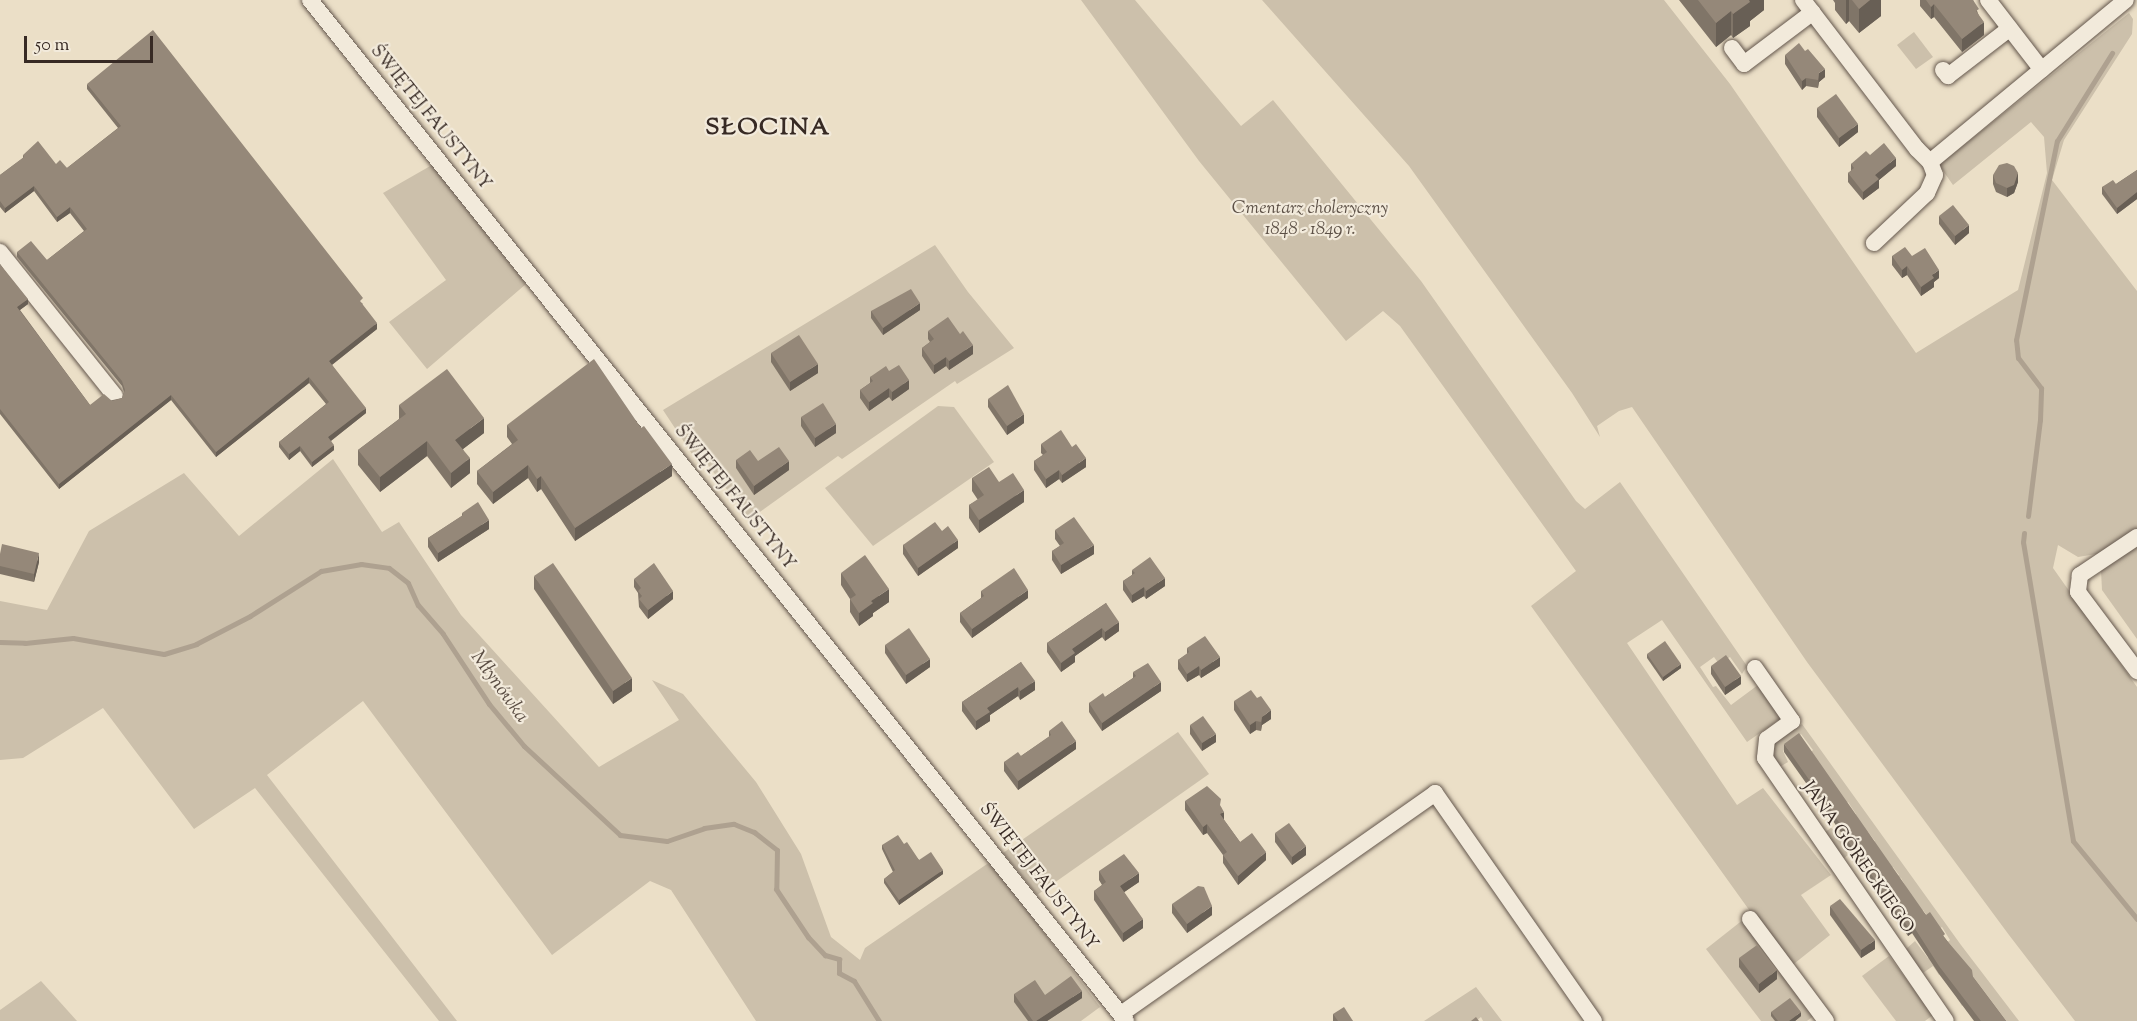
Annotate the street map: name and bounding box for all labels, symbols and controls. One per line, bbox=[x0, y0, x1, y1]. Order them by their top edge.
scale bar bbox=[27, 24, 156, 62]
text: 50 m bbox=[35, 33, 69, 59]
street label: ŚWIĘTEJ FAUSTYNY bbox=[365, 41, 495, 195]
district label: SŁOCINA bbox=[705, 115, 831, 143]
park label: Cmentarz choleryczny 1848 - 1849 r. bbox=[1232, 199, 1388, 242]
street label: ŚWIĘTEJ FAUSTYNY bbox=[669, 421, 799, 575]
water label: Młynówka bbox=[465, 646, 533, 728]
street label: JANA GÓRECKIEGO bbox=[1796, 778, 1918, 938]
street label: ŚWIĘTEJ FAUSTYNY bbox=[974, 799, 1102, 955]

